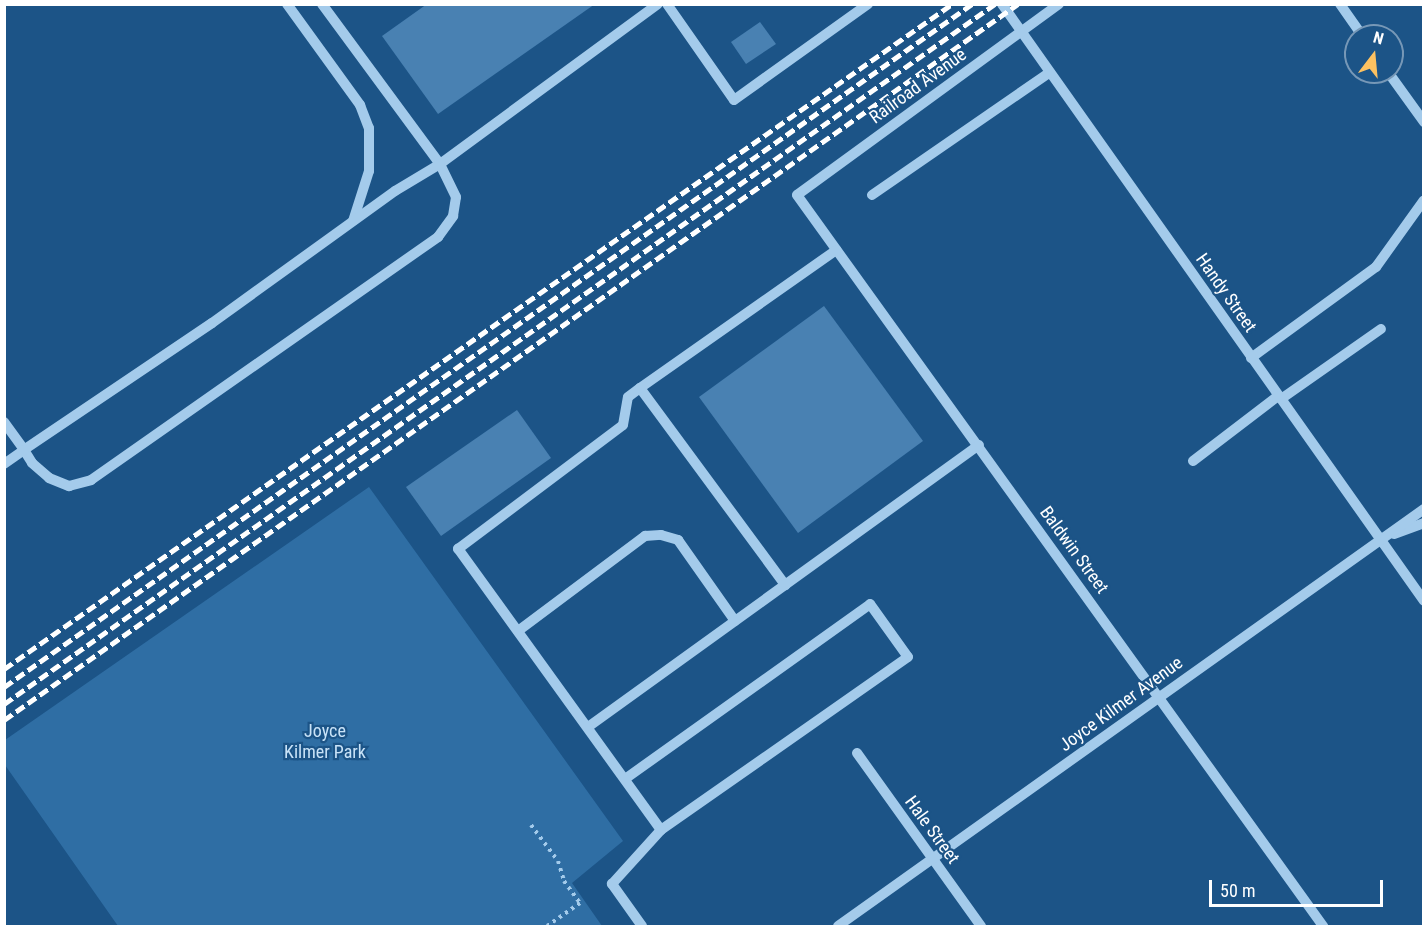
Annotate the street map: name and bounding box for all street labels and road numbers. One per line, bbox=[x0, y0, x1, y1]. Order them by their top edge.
street label: Railroad Avenue bbox=[865, 44, 971, 128]
street label: Handy Street bbox=[1191, 249, 1261, 337]
street label: Baldwin Street bbox=[1035, 502, 1113, 598]
street label: Joyce Kilmer Avenue bbox=[1055, 652, 1187, 756]
street label: Hale Street bbox=[900, 792, 964, 868]

